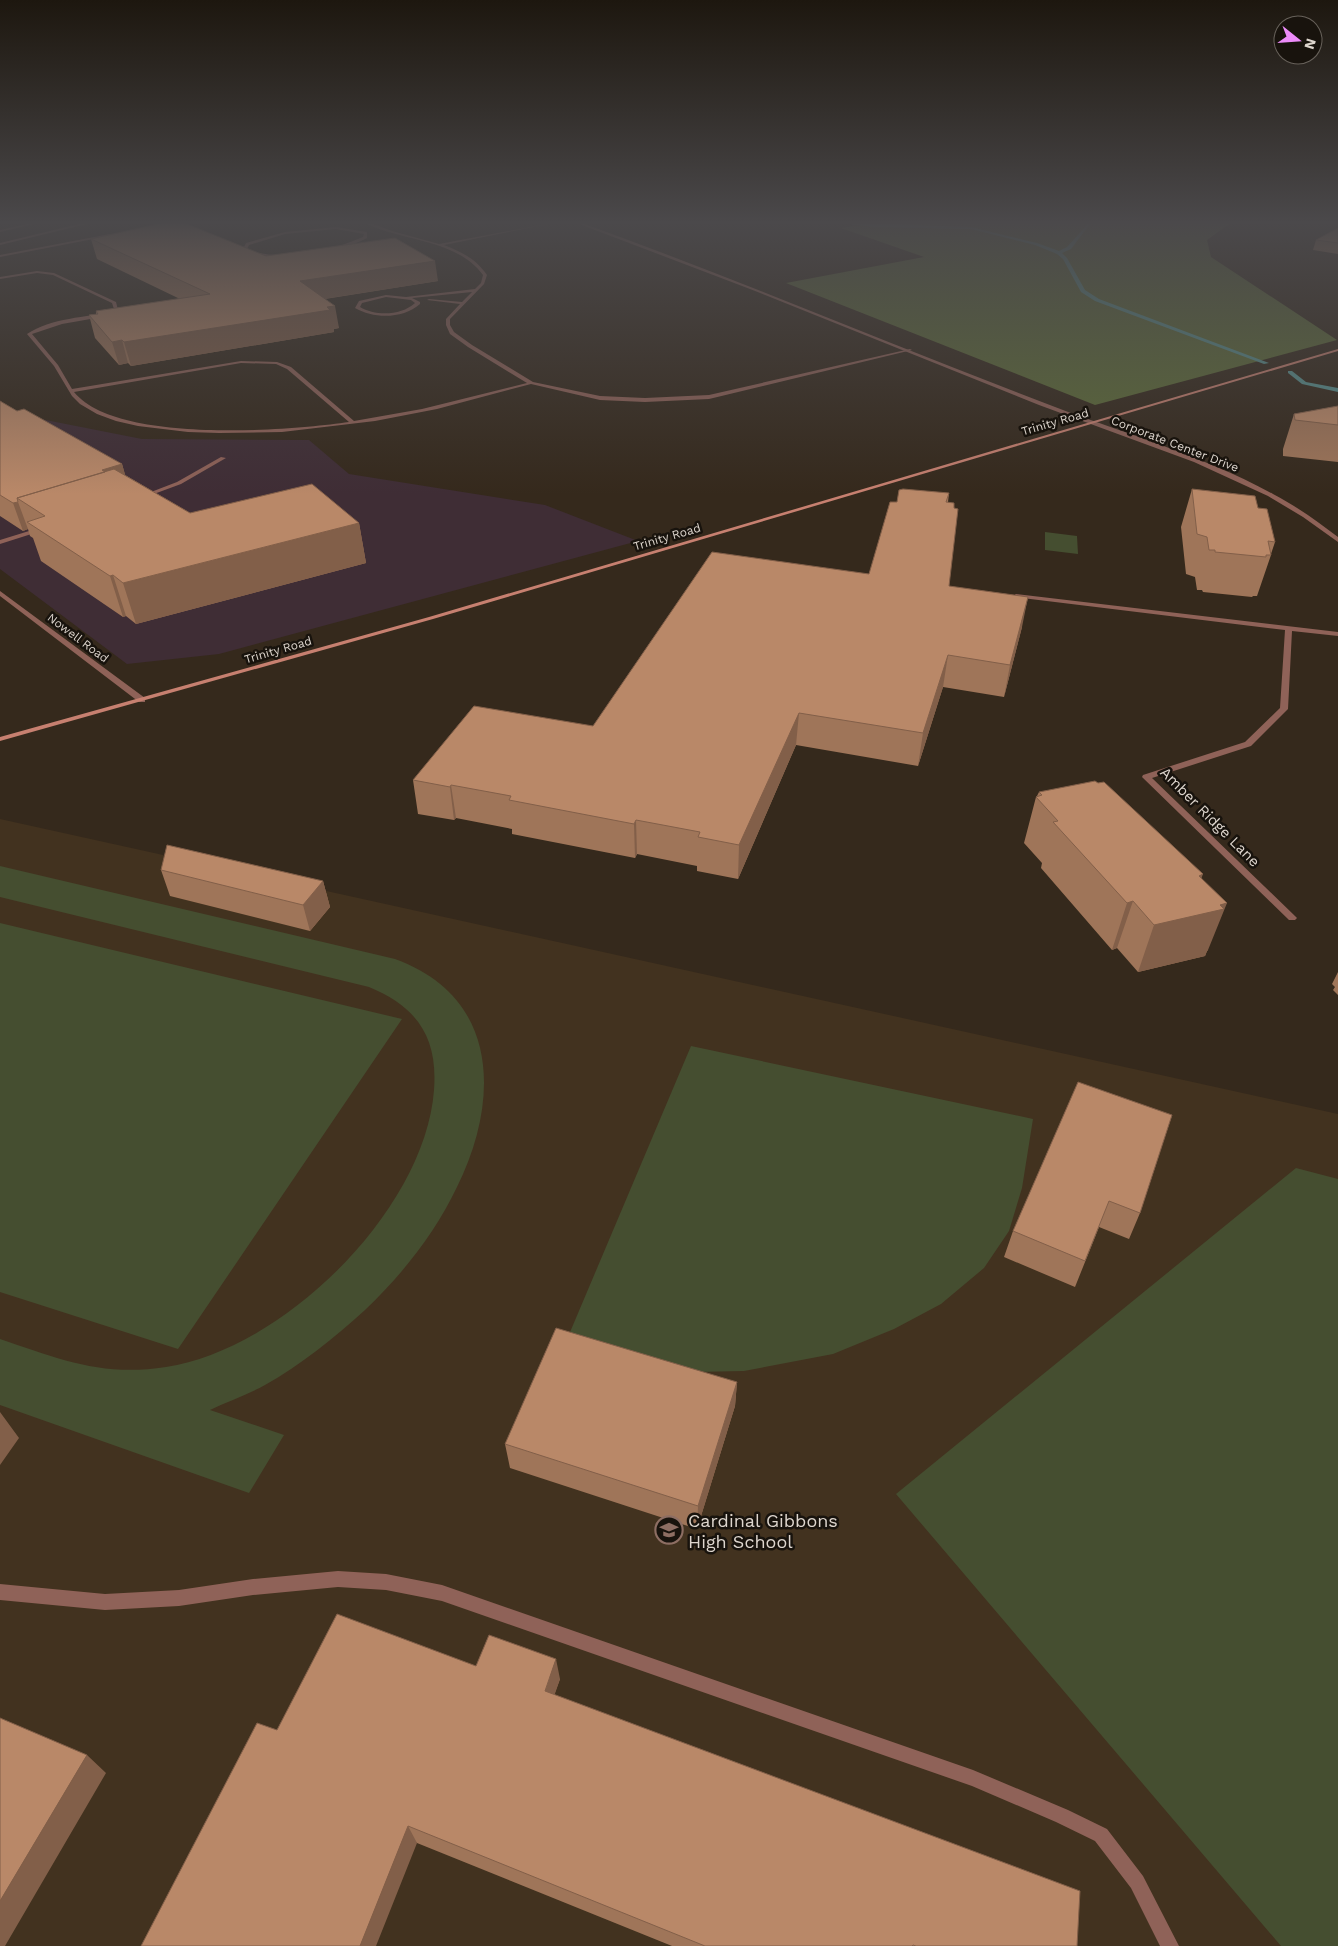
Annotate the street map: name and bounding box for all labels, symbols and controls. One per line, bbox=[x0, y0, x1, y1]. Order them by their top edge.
north arrow bbox=[1273, 15, 1323, 65]
text: N bbox=[1301, 37, 1320, 51]
street label: Trinity Road bbox=[1020, 406, 1090, 438]
street label: Corporate Center Drive bbox=[1109, 413, 1241, 475]
street label: Trinity Road bbox=[632, 521, 702, 553]
street label: Nowell Road bbox=[45, 611, 111, 665]
street label: Trinity Road bbox=[243, 634, 313, 666]
street label: Amber Ridge Lane bbox=[1156, 763, 1264, 871]
place label: Cardinal Gibbons High School bbox=[688, 1510, 838, 1552]
school or university icon: Cardinal Gibbons High School bbox=[654, 1515, 684, 1545]

